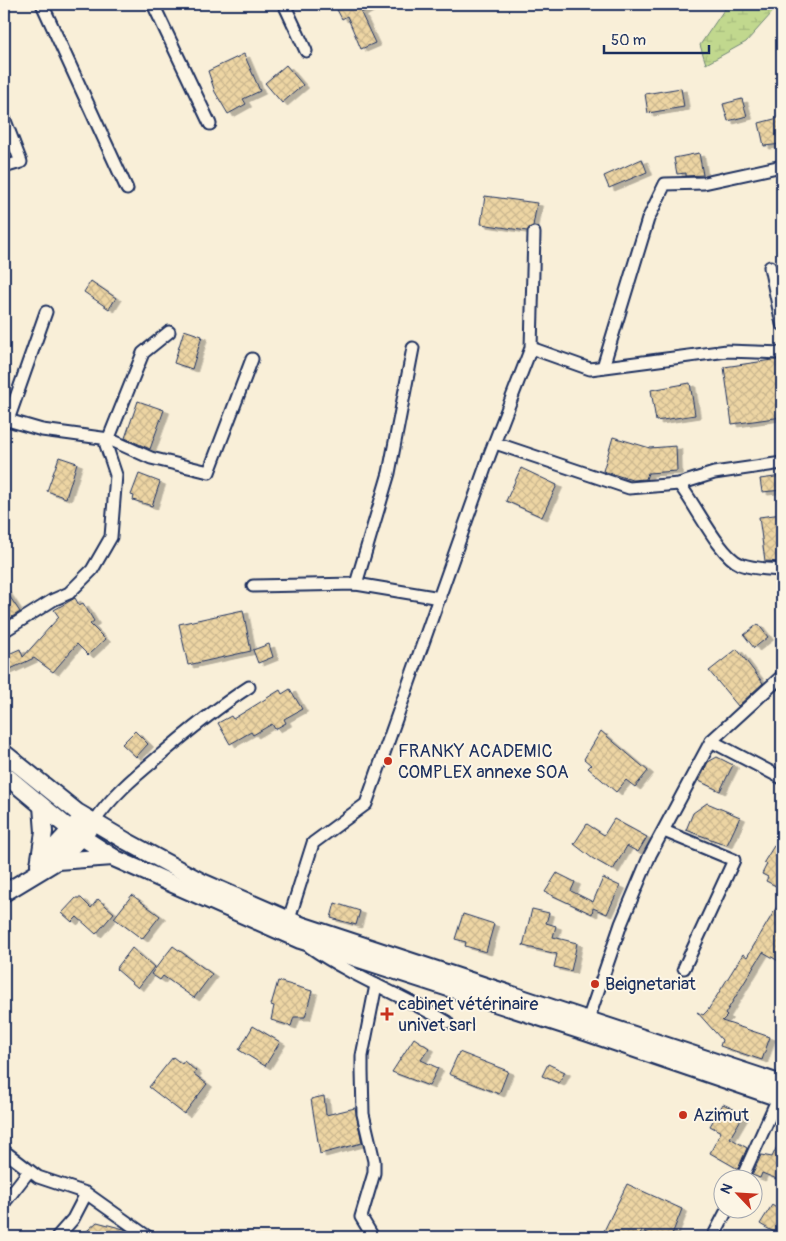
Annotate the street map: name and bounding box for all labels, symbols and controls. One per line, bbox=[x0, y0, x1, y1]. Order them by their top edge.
scale bar bbox=[604, 22, 708, 54]
text: 50 m bbox=[611, 31, 646, 50]
place label: FRANKY ACADEMIC COMPLEX annexe SOA bbox=[398, 740, 569, 784]
marker: FRANKY ACADEMIC COMPLEX annexe SOA bbox=[382, 755, 394, 767]
place label: Beignetariat bbox=[605, 973, 696, 996]
marker: Beignetariat bbox=[589, 978, 601, 990]
place label: cabinet vétérinaire univet sarl bbox=[398, 993, 538, 1037]
marker: cabinet vétérinaire univet sarl bbox=[380, 1007, 394, 1021]
place label: Azimut bbox=[693, 1104, 750, 1127]
marker: Azimut bbox=[677, 1109, 689, 1121]
north arrow bbox=[714, 1168, 764, 1218]
text: N bbox=[717, 1181, 736, 1197]

